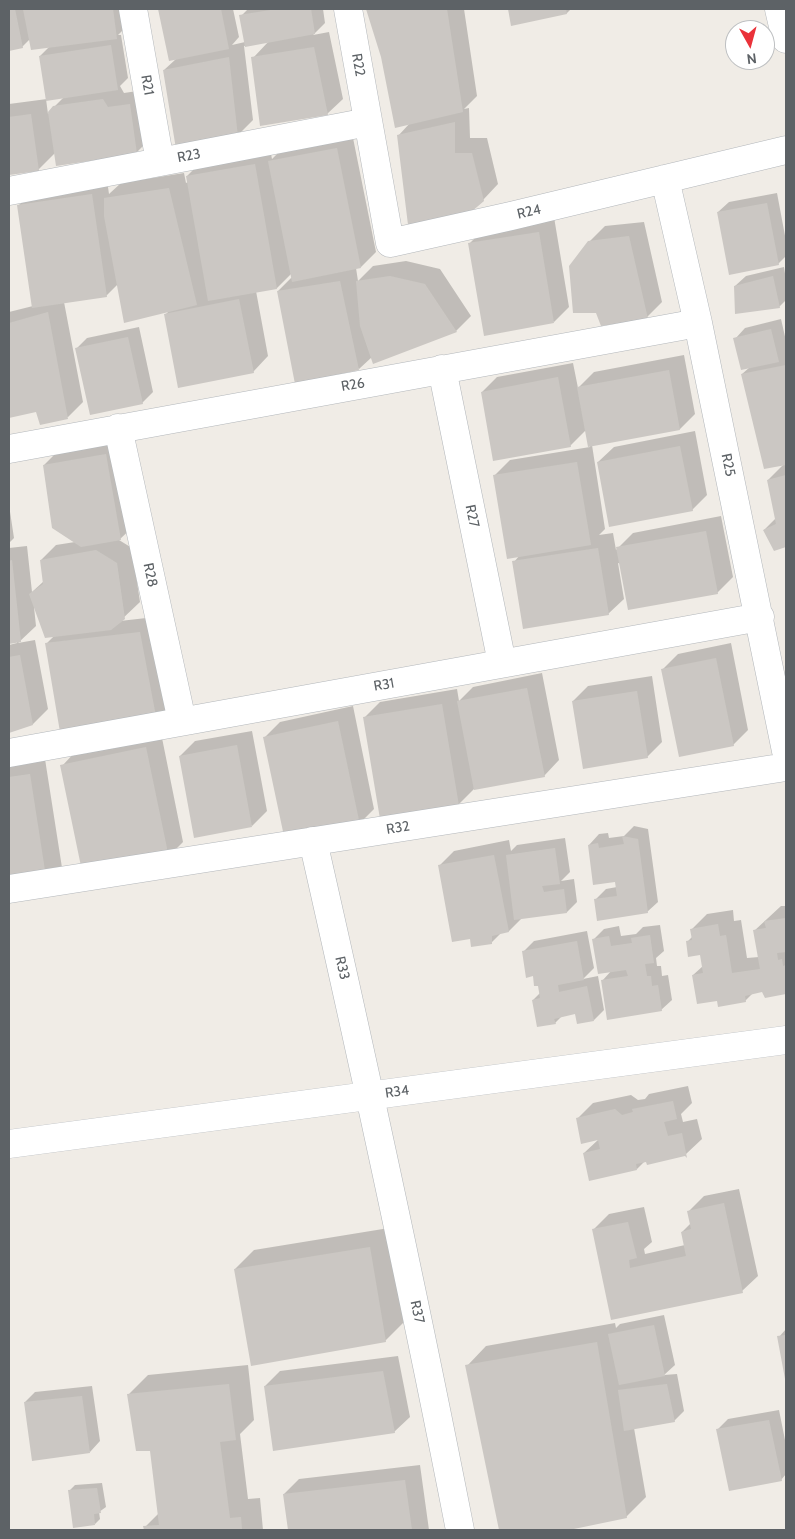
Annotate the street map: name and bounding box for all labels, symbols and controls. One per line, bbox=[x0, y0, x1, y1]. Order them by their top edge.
north arrow bbox=[725, 20, 775, 70]
text: N bbox=[746, 49, 758, 68]
street label: R22 bbox=[348, 52, 368, 78]
street label: R21 bbox=[137, 74, 157, 96]
street label: R23 bbox=[176, 146, 202, 166]
street label: R24 bbox=[515, 201, 543, 223]
street label: R26 bbox=[340, 375, 366, 395]
street label: R25 bbox=[717, 452, 739, 478]
street label: R27 bbox=[461, 503, 483, 529]
street label: R28 bbox=[139, 561, 161, 589]
street label: R31 bbox=[372, 675, 396, 695]
street label: R32 bbox=[385, 818, 411, 838]
street label: R33 bbox=[331, 955, 353, 981]
street label: R34 bbox=[384, 1082, 410, 1102]
street label: R37 bbox=[406, 1299, 428, 1325]

